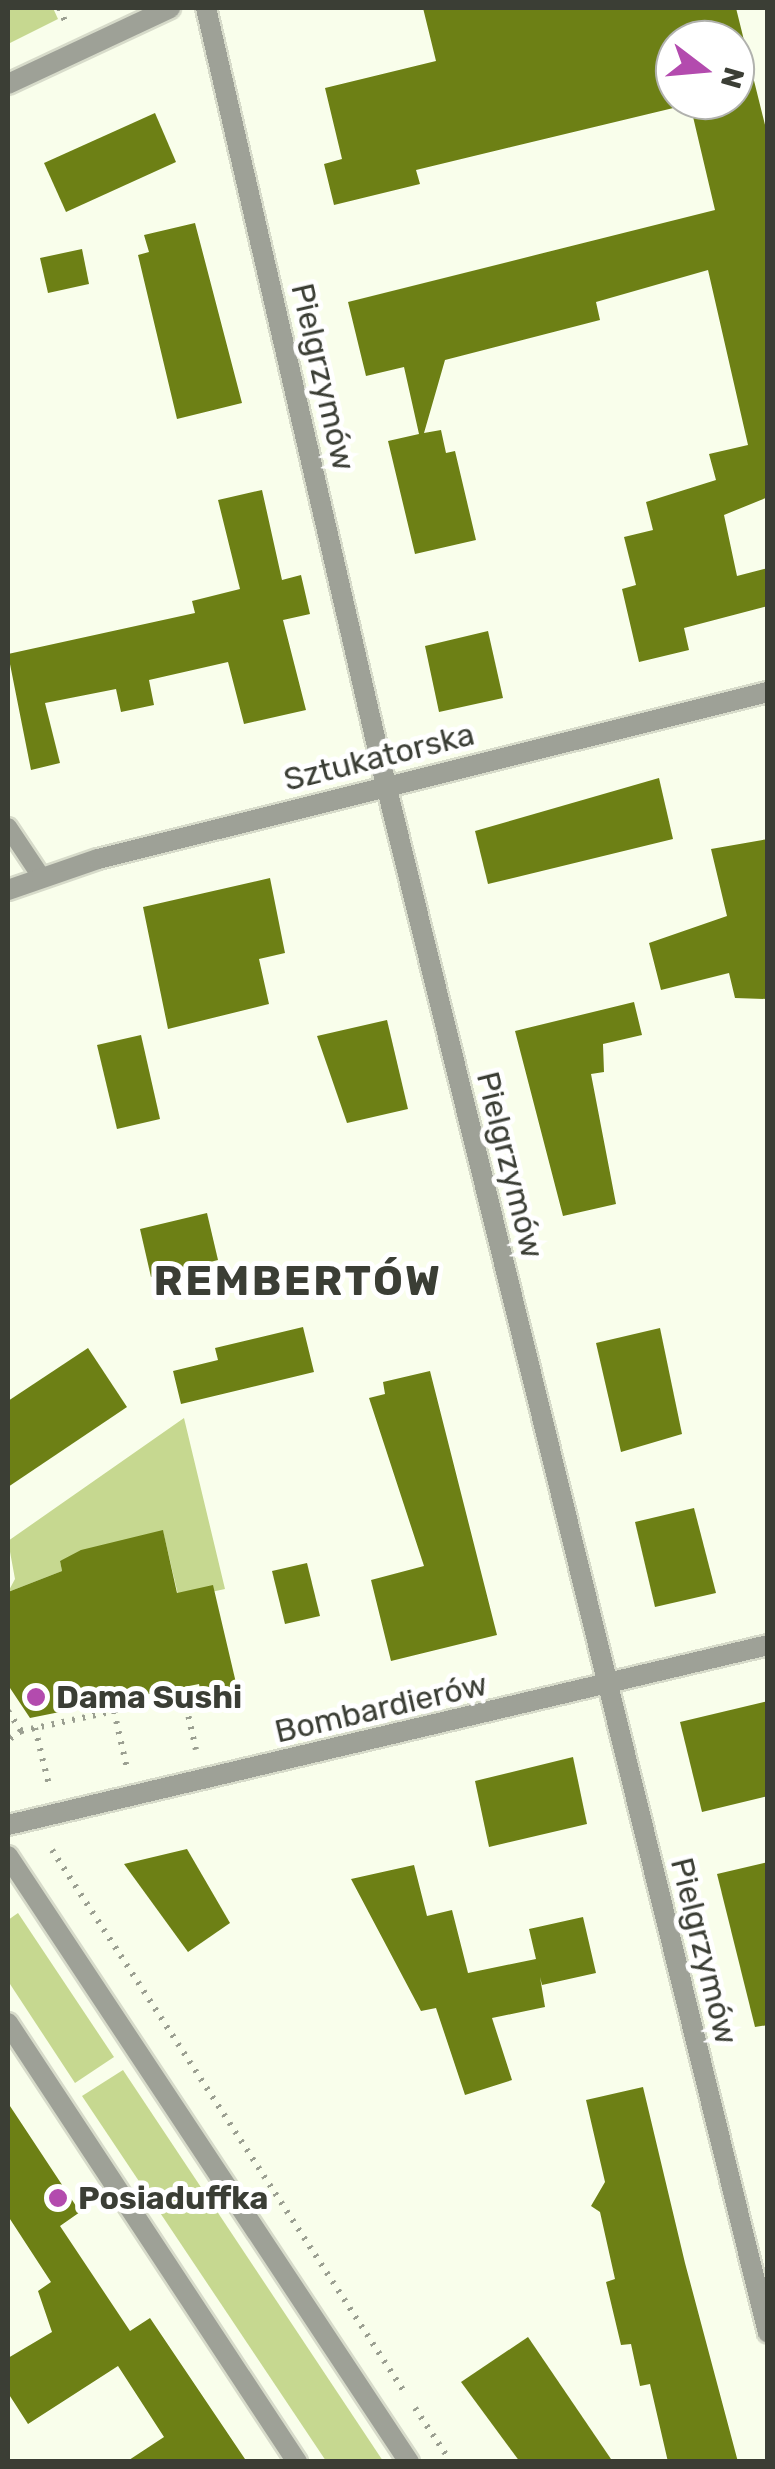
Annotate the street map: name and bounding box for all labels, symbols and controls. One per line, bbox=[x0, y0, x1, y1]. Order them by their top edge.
north arrow bbox=[655, 20, 755, 120]
text: N bbox=[714, 64, 751, 92]
street label: Pielgrzymów bbox=[283, 280, 363, 474]
street label: Sztukatorska bbox=[280, 715, 478, 799]
street label: Pielgrzymów bbox=[468, 1068, 552, 1262]
district label: REMBERTÓW bbox=[154, 1256, 442, 1306]
street label: Bombardierów bbox=[271, 1665, 491, 1751]
place label: Dama Sushi bbox=[56, 1678, 242, 1716]
marker: Dama Sushi bbox=[25, 1686, 47, 1708]
street label: Pielgrzymów bbox=[662, 1854, 746, 2048]
place label: Posiaduffka bbox=[78, 2179, 268, 2217]
marker: Posiaduffka bbox=[47, 2187, 69, 2209]

